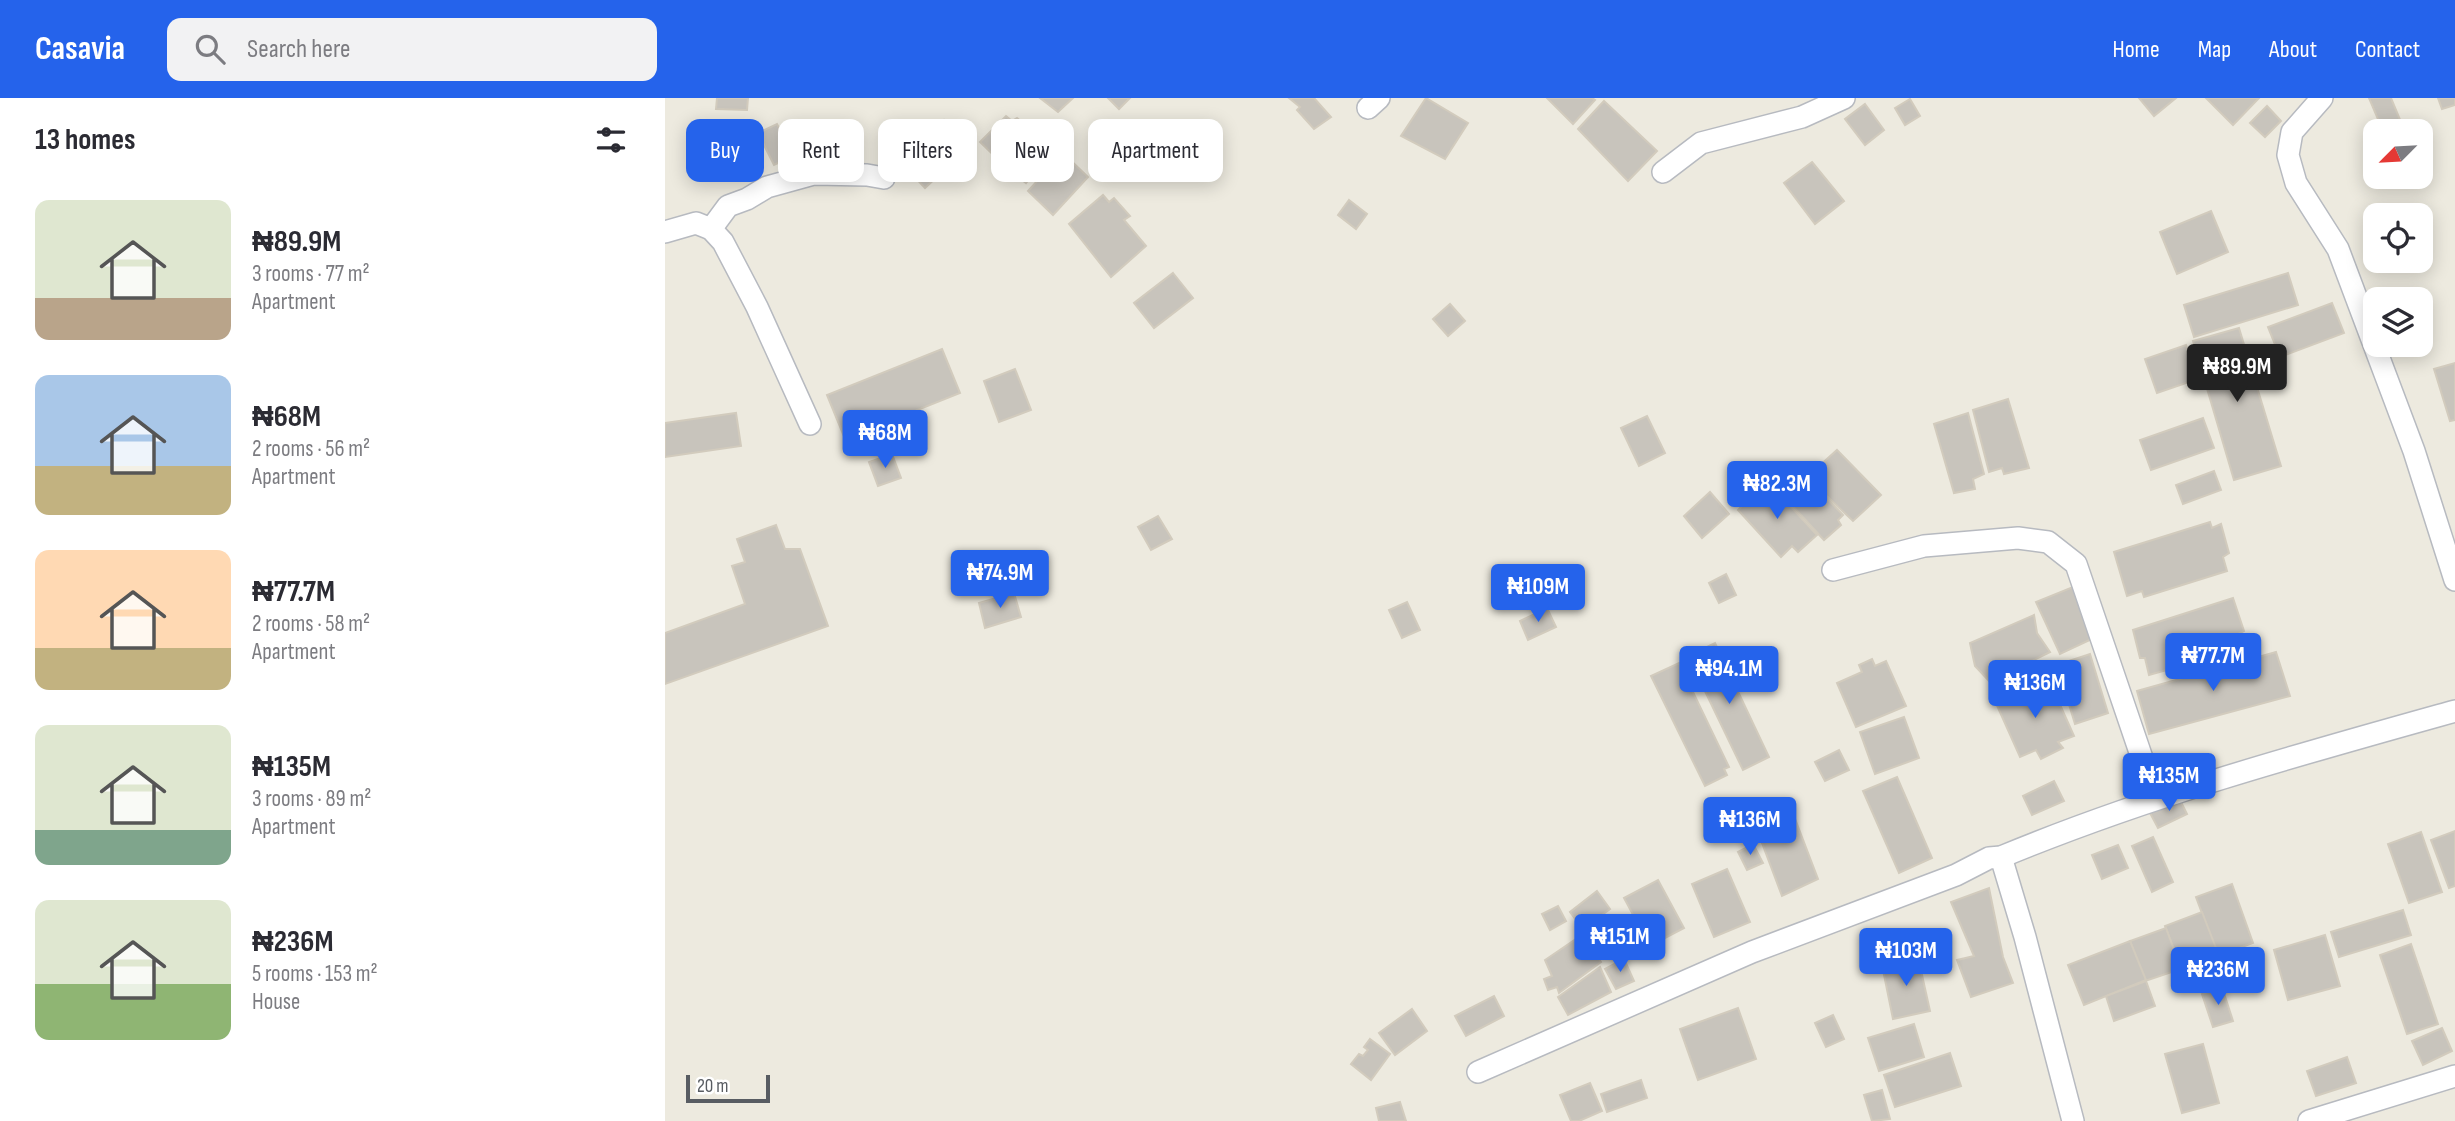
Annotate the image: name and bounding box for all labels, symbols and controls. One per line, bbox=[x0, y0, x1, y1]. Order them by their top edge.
search box bbox=[167, 18, 657, 81]
text: Casavia bbox=[35, 29, 125, 69]
icon: search bbox=[191, 30, 229, 68]
text: Search here bbox=[247, 34, 350, 65]
text: Home bbox=[2112, 35, 2160, 64]
text: Map bbox=[2198, 35, 2231, 64]
text: About bbox=[2269, 35, 2317, 64]
text: Contact bbox=[2355, 35, 2420, 64]
chip: Buy bbox=[686, 119, 764, 182]
chip: Rent bbox=[778, 119, 864, 182]
chip: Filters bbox=[878, 119, 977, 182]
chip: New bbox=[991, 119, 1074, 182]
chip: Apartment bbox=[1088, 119, 1223, 182]
north arrow bbox=[2363, 119, 2433, 189]
map controls bbox=[2363, 119, 2433, 357]
icon: filters bbox=[592, 121, 630, 159]
text: 13 homes bbox=[35, 122, 136, 158]
button: locate bbox=[2363, 203, 2433, 273]
text: ₦89.9M bbox=[252, 224, 341, 260]
icon: home bbox=[91, 228, 175, 312]
text: 3 rooms · 77 m² bbox=[252, 260, 370, 288]
button: layers bbox=[2363, 287, 2433, 357]
text: Apartment bbox=[252, 288, 336, 316]
pin: ₦89.9M bbox=[2180, 344, 2294, 404]
text: ₦89.9M bbox=[2203, 353, 2271, 381]
text: ₦68M bbox=[252, 399, 321, 435]
icon: home bbox=[91, 403, 175, 487]
pin: ₦68M bbox=[844, 410, 926, 470]
text: ₦68M bbox=[859, 419, 911, 447]
text: 2 rooms · 56 m² bbox=[252, 435, 370, 463]
pin: ₦82.3M bbox=[1720, 462, 1834, 521]
text: Apartment bbox=[252, 463, 336, 491]
text: ₦82.3M bbox=[1743, 470, 1811, 498]
pin: ₦74.9M bbox=[943, 550, 1057, 610]
text: ₦74.9M bbox=[967, 559, 1033, 587]
pin: ₦109M bbox=[1489, 564, 1587, 624]
text: ₦109M bbox=[1507, 573, 1569, 601]
text: ₦77.7M bbox=[252, 574, 335, 610]
icon: home bbox=[91, 578, 175, 662]
text: 2 rooms · 58 m² bbox=[252, 610, 370, 638]
pin: ₦77.7M bbox=[2156, 634, 2270, 693]
text: Apartment bbox=[252, 638, 336, 666]
text: ₦77.7M bbox=[2181, 642, 2245, 670]
pin: ₦94.1M bbox=[1672, 646, 1786, 706]
text: ₦94.1M bbox=[1695, 655, 1763, 683]
pin: ₦136M bbox=[1986, 660, 2084, 720]
text: ₦136M bbox=[2004, 669, 2066, 697]
text: ₦135M bbox=[252, 749, 331, 785]
icon: home bbox=[91, 753, 175, 837]
pin: ₦135M bbox=[2120, 754, 2218, 813]
text: ₦135M bbox=[2139, 762, 2199, 790]
text: 3 rooms · 89 m² bbox=[252, 785, 371, 813]
pin: ₦136M bbox=[1701, 798, 1799, 857]
text: ₦136M bbox=[1719, 806, 1781, 834]
text: Apartment bbox=[252, 813, 336, 841]
pin: ₦151M bbox=[1571, 914, 1669, 974]
text: ₦151M bbox=[1590, 923, 1650, 951]
text: ₦236M bbox=[252, 924, 333, 960]
icon: home bbox=[91, 928, 175, 1012]
pin: ₦103M bbox=[1857, 928, 1955, 988]
text: ₦103M bbox=[1875, 937, 1937, 965]
pin: ₦236M bbox=[2169, 948, 2267, 1007]
text: ₦236M bbox=[2187, 956, 2249, 984]
text: 5 rooms · 153 m² bbox=[252, 960, 378, 988]
text: House bbox=[252, 988, 300, 1016]
scale bar bbox=[686, 1072, 770, 1104]
text: 20 m bbox=[697, 1075, 729, 1098]

